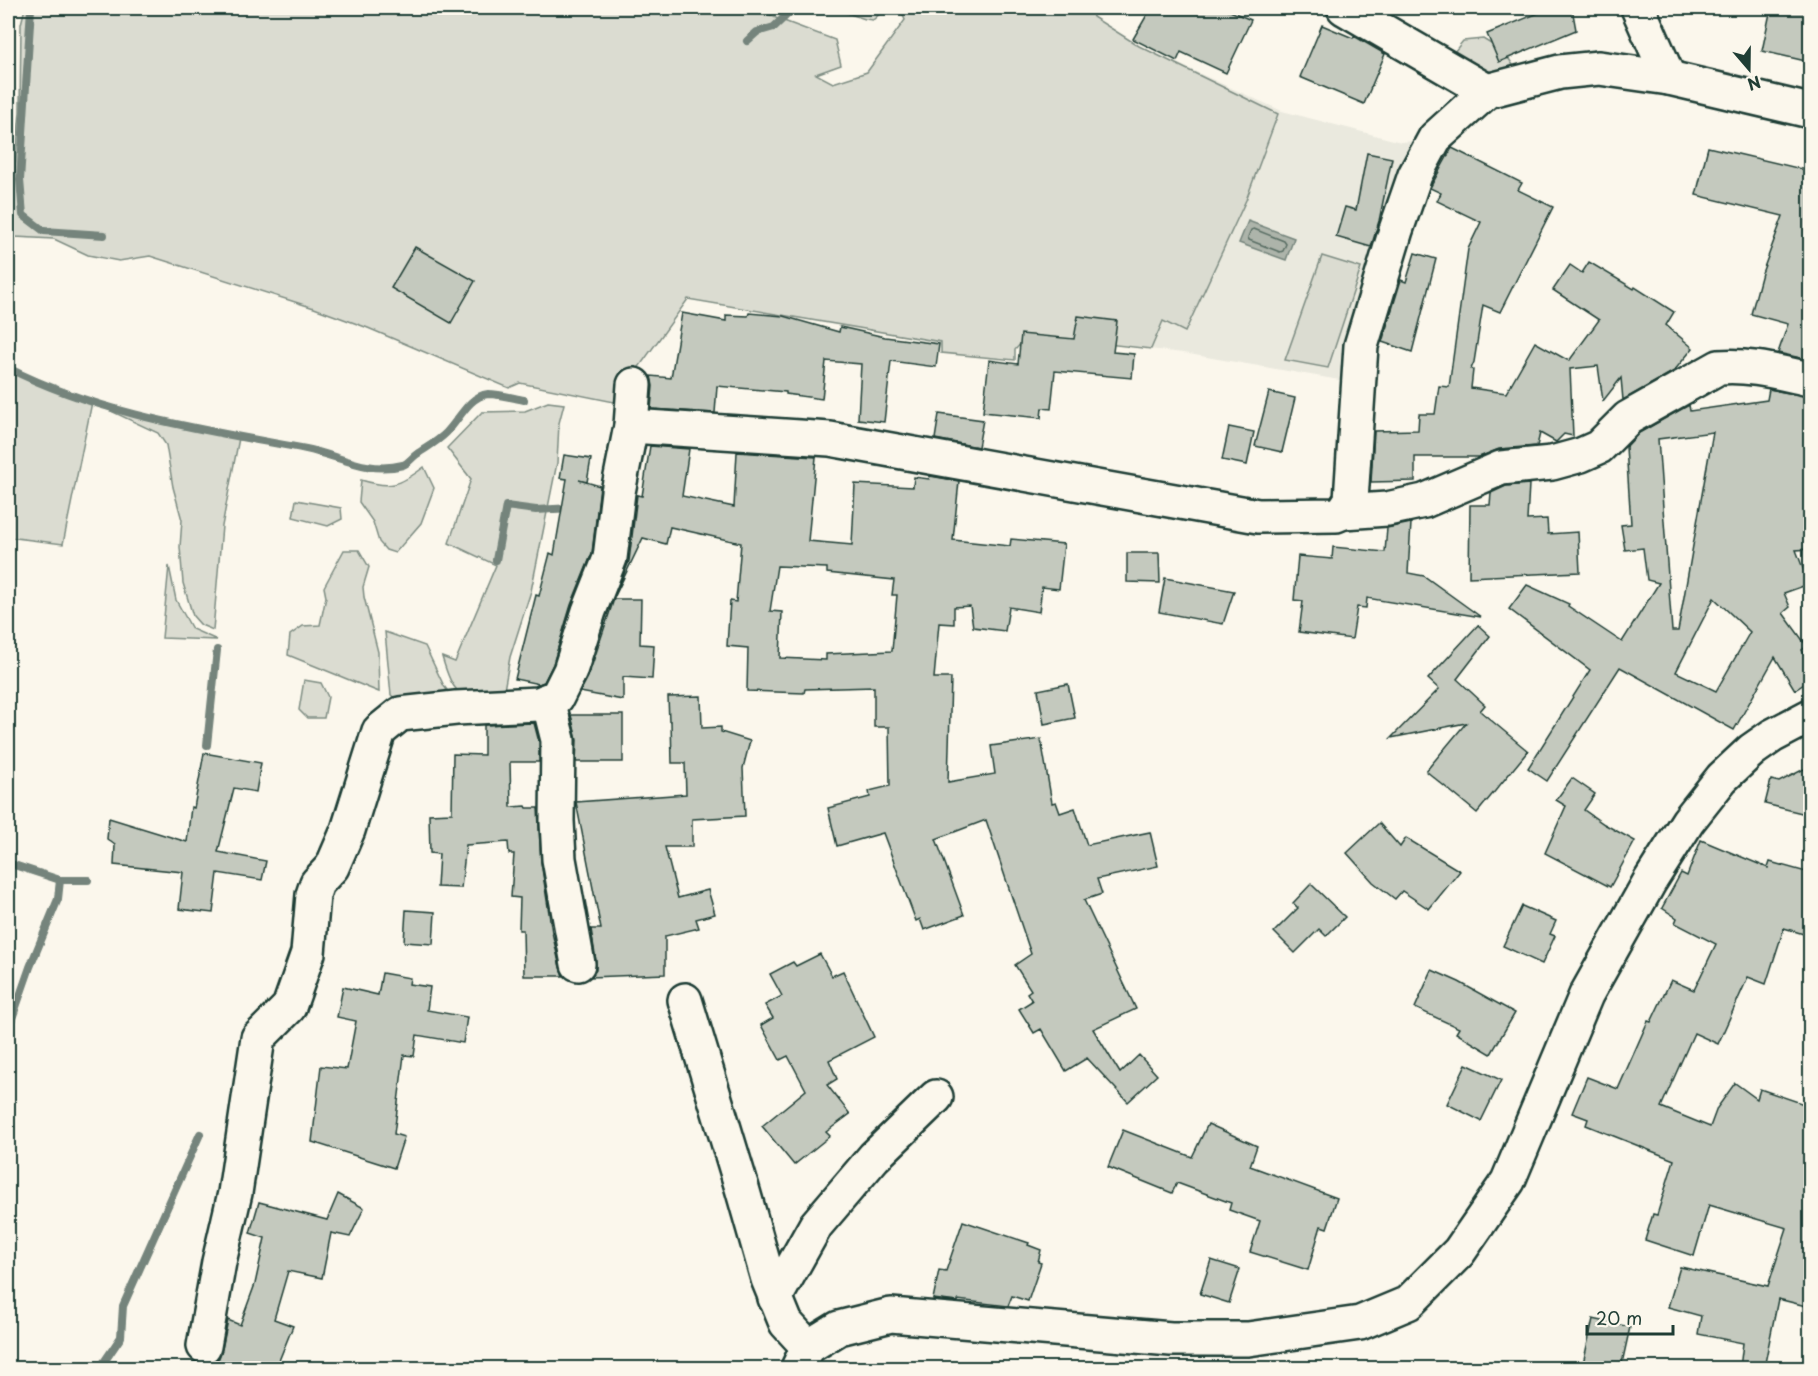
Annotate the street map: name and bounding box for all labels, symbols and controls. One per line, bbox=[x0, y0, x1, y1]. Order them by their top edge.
north arrow bbox=[1719, 39, 1779, 99]
text: N bbox=[1744, 71, 1765, 97]
scale bar bbox=[1587, 1298, 1672, 1336]
text: 20 m bbox=[1596, 1304, 1642, 1331]

